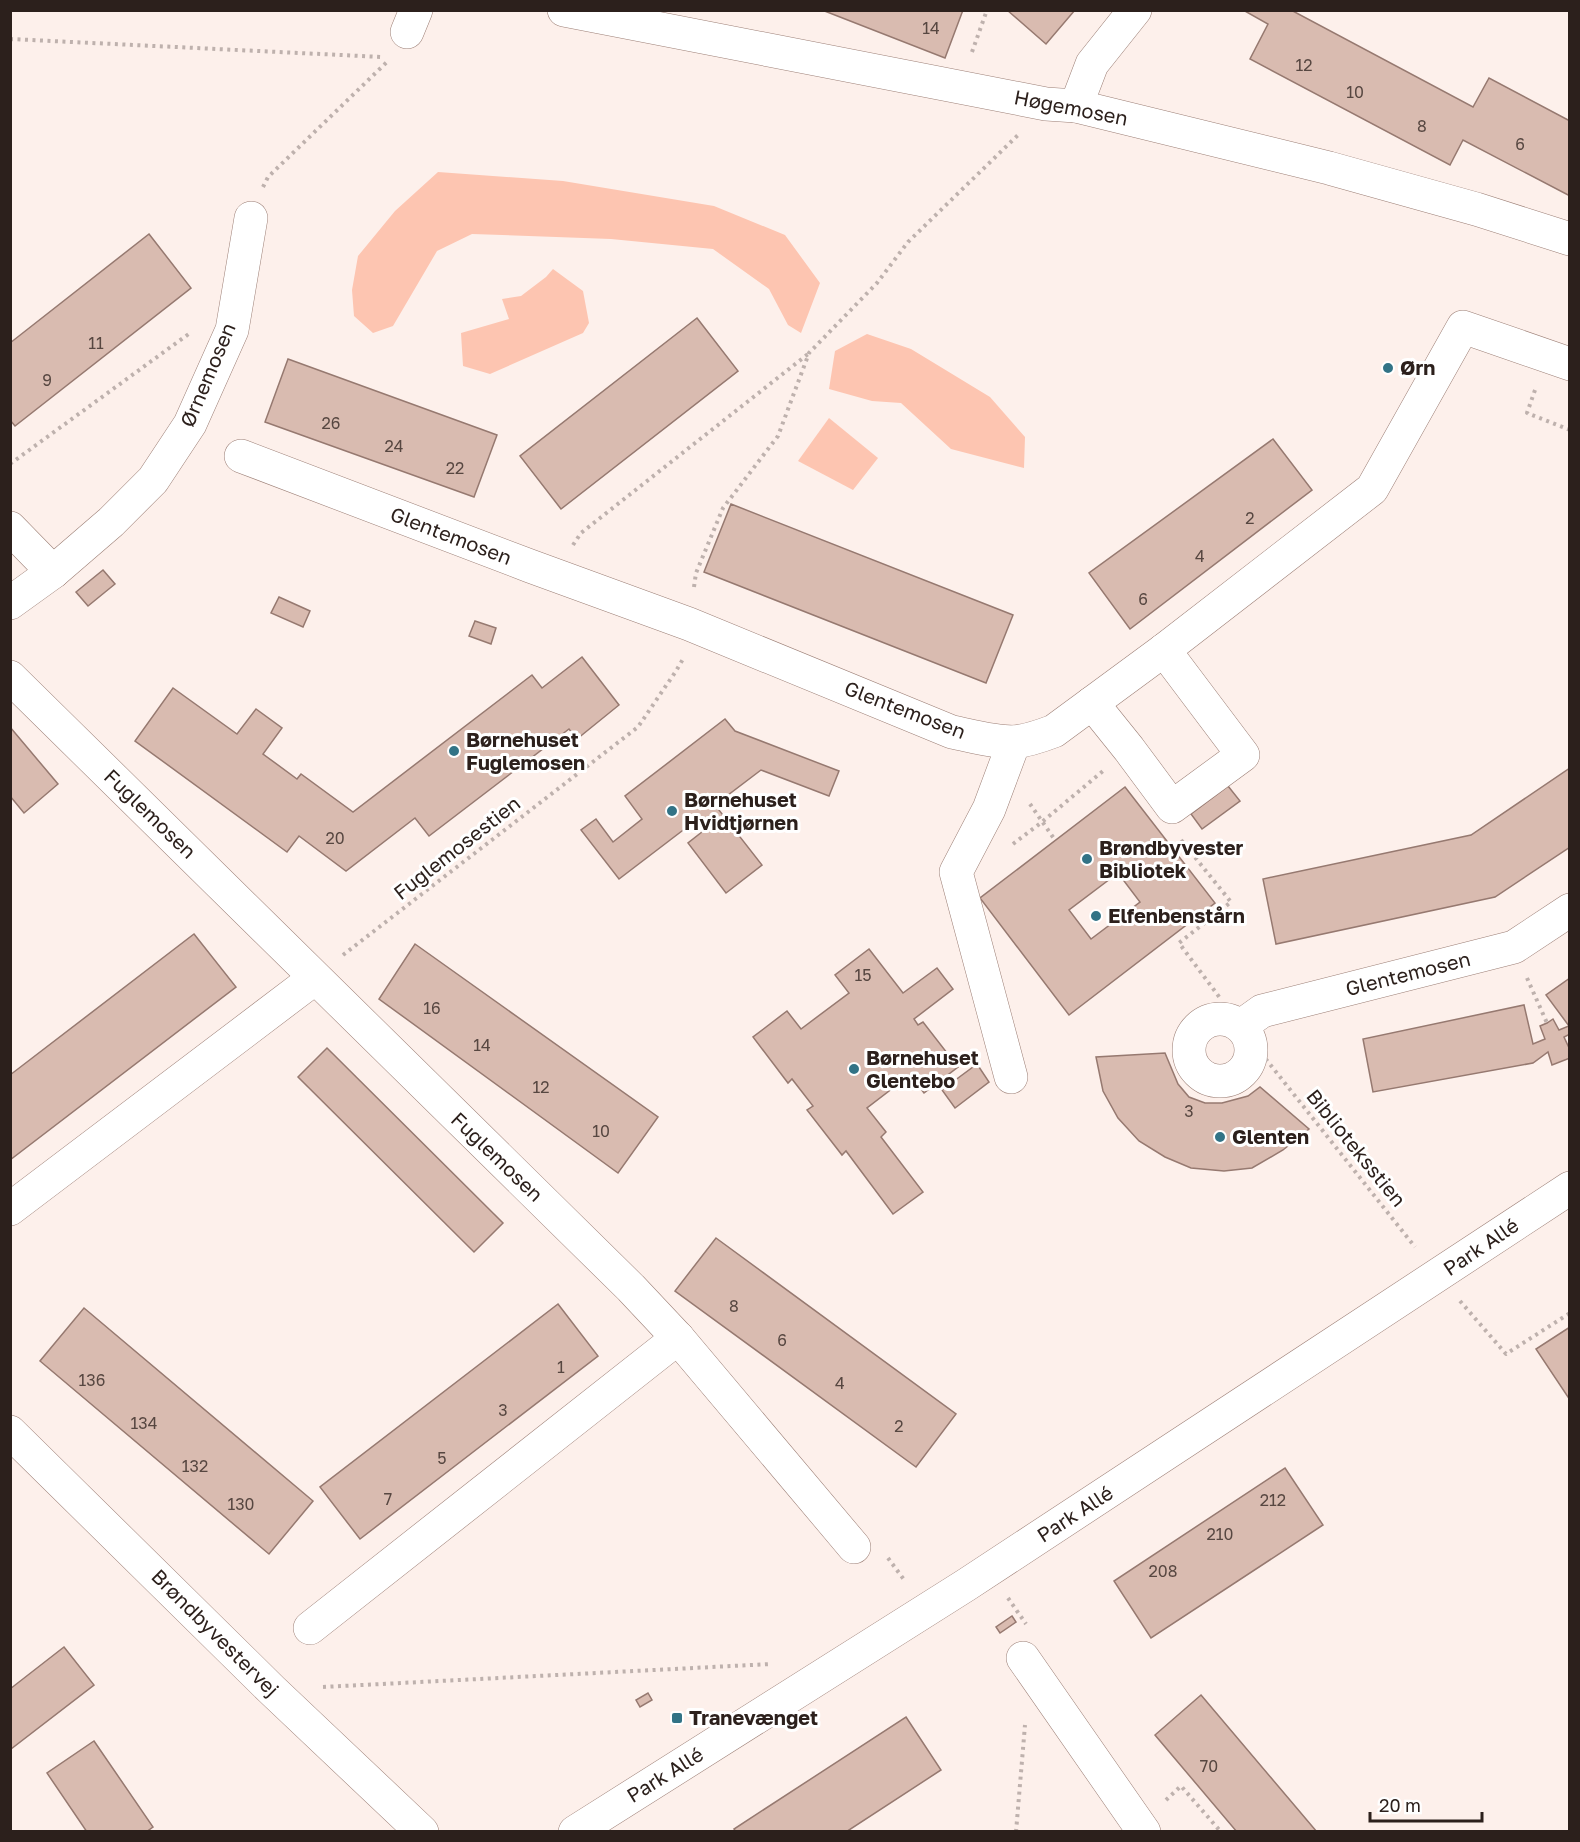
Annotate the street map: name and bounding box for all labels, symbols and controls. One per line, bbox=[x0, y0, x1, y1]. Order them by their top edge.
house number: 14 bbox=[922, 18, 940, 38]
house number: 12 bbox=[1295, 55, 1313, 75]
house number: 10 bbox=[1346, 82, 1364, 102]
street label: Høgemosen bbox=[1012, 84, 1130, 130]
house number: 8 bbox=[1417, 116, 1427, 136]
house number: 6 bbox=[1515, 134, 1525, 154]
street label: Ørnemosen bbox=[174, 319, 240, 430]
house number: 11 bbox=[88, 333, 104, 353]
place label: Ørn bbox=[1400, 355, 1435, 379]
marker: Ørn bbox=[1381, 361, 1395, 375]
house number: 9 bbox=[42, 370, 52, 390]
house number: 26 bbox=[322, 413, 340, 433]
house number: 24 bbox=[384, 436, 404, 456]
house number: 22 bbox=[446, 458, 464, 478]
street label: Glentemosen bbox=[387, 501, 515, 569]
house number: 2 bbox=[1245, 508, 1255, 528]
house number: 4 bbox=[1195, 546, 1205, 566]
house number: 6 bbox=[1138, 589, 1148, 609]
street label: Glentemosen bbox=[841, 675, 969, 743]
place label: Børnehuset Fuglemosen bbox=[466, 727, 585, 774]
marker: Børnehuset Fuglemosen bbox=[447, 744, 461, 758]
street label: Fuglemosen bbox=[100, 764, 202, 863]
place label: Børnehuset Hvidtjørnen bbox=[684, 787, 798, 834]
street label: Fuglemosestien bbox=[388, 790, 524, 904]
marker: Børnehuset Hvidtjørnen bbox=[665, 804, 679, 818]
house number: 20 bbox=[325, 828, 345, 848]
place label: Brøndbyvester Bibliotek bbox=[1099, 835, 1244, 882]
marker: Brøndbyvester Bibliotek bbox=[1080, 852, 1094, 866]
place label: Elfenbenstårn bbox=[1108, 903, 1245, 927]
marker: Elfenbenstårn bbox=[1089, 909, 1103, 923]
street label: Glentemosen bbox=[1343, 946, 1473, 1000]
house number: 15 bbox=[854, 965, 872, 985]
house number: 16 bbox=[423, 998, 441, 1018]
house number: 14 bbox=[473, 1035, 491, 1055]
place label: Børnehuset Glentebo bbox=[866, 1045, 979, 1092]
marker: Børnehuset Glentebo bbox=[847, 1062, 861, 1076]
house number: 12 bbox=[532, 1077, 550, 1097]
street label: Biblioteksstien bbox=[1302, 1084, 1411, 1211]
house number: 3 bbox=[1184, 1101, 1194, 1121]
street label: Fuglemosen bbox=[447, 1107, 549, 1206]
house number: 10 bbox=[592, 1121, 610, 1141]
place label: Glenten bbox=[1232, 1124, 1309, 1148]
marker: Glenten bbox=[1213, 1130, 1227, 1144]
street label: Park Allé bbox=[1438, 1212, 1523, 1280]
house number: 8 bbox=[729, 1296, 739, 1316]
house number: 6 bbox=[777, 1330, 787, 1350]
house number: 1 bbox=[557, 1357, 565, 1377]
house number: 136 bbox=[79, 1370, 105, 1390]
house number: 4 bbox=[835, 1373, 845, 1393]
house number: 3 bbox=[498, 1400, 508, 1420]
house number: 134 bbox=[131, 1413, 157, 1433]
house number: 2 bbox=[894, 1416, 904, 1436]
house number: 5 bbox=[437, 1448, 447, 1468]
house number: 132 bbox=[182, 1456, 208, 1476]
street label: Park Allé bbox=[1032, 1480, 1117, 1547]
house number: 7 bbox=[384, 1489, 392, 1509]
house number: 212 bbox=[1260, 1490, 1286, 1510]
house number: 130 bbox=[227, 1494, 255, 1514]
house number: 210 bbox=[1207, 1524, 1233, 1544]
house number: 208 bbox=[1149, 1561, 1177, 1581]
street label: Brøndbyvestervej bbox=[147, 1564, 284, 1701]
place label: Tranevænget bbox=[689, 1705, 818, 1729]
marker: Tranevænget bbox=[670, 1711, 684, 1725]
street label: Park Allé bbox=[622, 1741, 707, 1807]
house number: 70 bbox=[1200, 1756, 1218, 1776]
scale bar bbox=[1370, 1785, 1482, 1823]
text: 20 m bbox=[1379, 1794, 1421, 1816]

